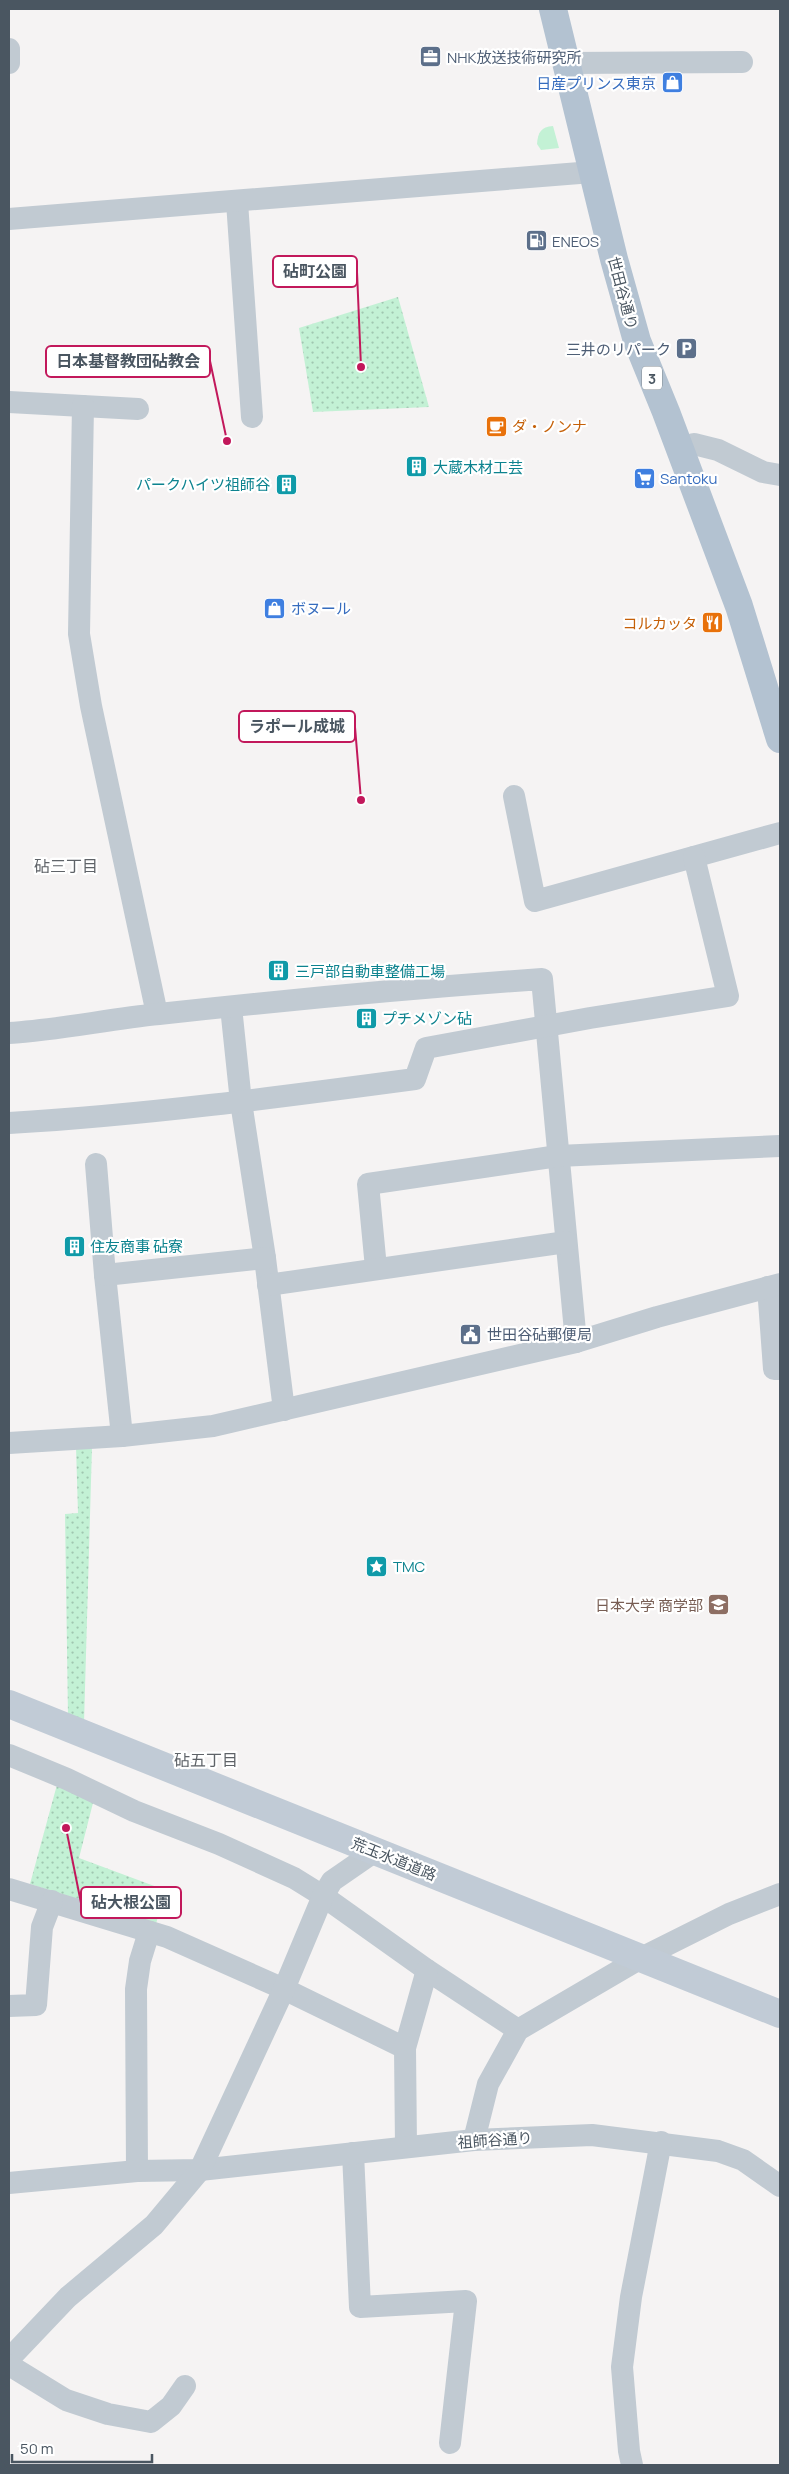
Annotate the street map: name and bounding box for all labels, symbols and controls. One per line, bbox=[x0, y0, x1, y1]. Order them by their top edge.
office icon: NHK放送技術研究所 bbox=[419, 45, 443, 69]
place label: NHK放送技術研究所 bbox=[447, 47, 581, 68]
shop icon: 日産プリンス東京 bbox=[660, 71, 684, 95]
place label: 日産プリンス東京 bbox=[536, 73, 656, 94]
fuel station icon: ENEOS bbox=[524, 229, 548, 253]
place label: ENEOS bbox=[552, 231, 599, 252]
street label: 世田谷通り bbox=[603, 254, 643, 332]
callout: 砧町公園 bbox=[273, 256, 357, 287]
text: 砧町公園 bbox=[283, 260, 347, 282]
parking icon: 三井のリパーク bbox=[675, 337, 699, 361]
place label: 三井のリパーク bbox=[566, 339, 671, 360]
callout: 日本基督教団砧教会 bbox=[46, 346, 210, 377]
text: 日本基督教団砧教会 bbox=[56, 350, 200, 372]
road number: 3 bbox=[642, 366, 662, 389]
cafe icon: ダ・ノンナ bbox=[484, 414, 508, 438]
place label: ダ・ノンナ bbox=[512, 416, 587, 437]
building icon: 大蔵木材工芸 bbox=[405, 455, 429, 479]
place label: 大蔵木材工芸 bbox=[433, 457, 523, 478]
supermarket icon: Santoku bbox=[632, 466, 656, 490]
place label: Santoku bbox=[660, 468, 717, 489]
building icon: パークハイツ祖師谷 bbox=[274, 472, 298, 496]
place label: パークハイツ祖師谷 bbox=[136, 474, 270, 495]
shop icon: ボヌール bbox=[263, 596, 287, 620]
place label: ボヌール bbox=[291, 598, 351, 619]
restaurant icon: コルカッタ bbox=[701, 611, 725, 635]
place label: コルカッタ bbox=[622, 613, 697, 634]
callout: ラポール成城 bbox=[239, 711, 355, 742]
text: ラポール成城 bbox=[249, 715, 345, 737]
district label: 砧三丁目 bbox=[34, 855, 98, 877]
building icon: 三戸部自動車整備工場 bbox=[267, 959, 291, 983]
place label: 三戸部自動車整備工場 bbox=[295, 961, 445, 982]
building icon: プチメゾン砧 bbox=[354, 1006, 378, 1030]
place label: プチメゾン砧 bbox=[382, 1008, 472, 1029]
building icon: 住友商事 砧寮 bbox=[62, 1234, 86, 1258]
place label: 住友商事 砧寮 bbox=[90, 1236, 183, 1257]
public building icon: 世田谷砧郵便局 bbox=[459, 1322, 483, 1346]
place label: 世田谷砧郵便局 bbox=[487, 1324, 592, 1345]
place icon: TMC bbox=[365, 1554, 389, 1578]
place label: TMC bbox=[393, 1556, 426, 1577]
school or university icon: 日本大学 商学部 bbox=[707, 1593, 731, 1617]
place label: 日本大学 商学部 bbox=[595, 1595, 703, 1616]
district label: 砧五丁目 bbox=[174, 1749, 238, 1771]
street label: 荒玉水道道路 bbox=[348, 1832, 440, 1886]
callout: 砧大根公園 bbox=[81, 1887, 181, 1918]
text: 砧大根公園 bbox=[91, 1891, 171, 1913]
street label: 祖師谷通り bbox=[457, 2127, 533, 2153]
scale bar bbox=[12, 2432, 152, 2464]
text: 50 m bbox=[20, 2438, 54, 2459]

